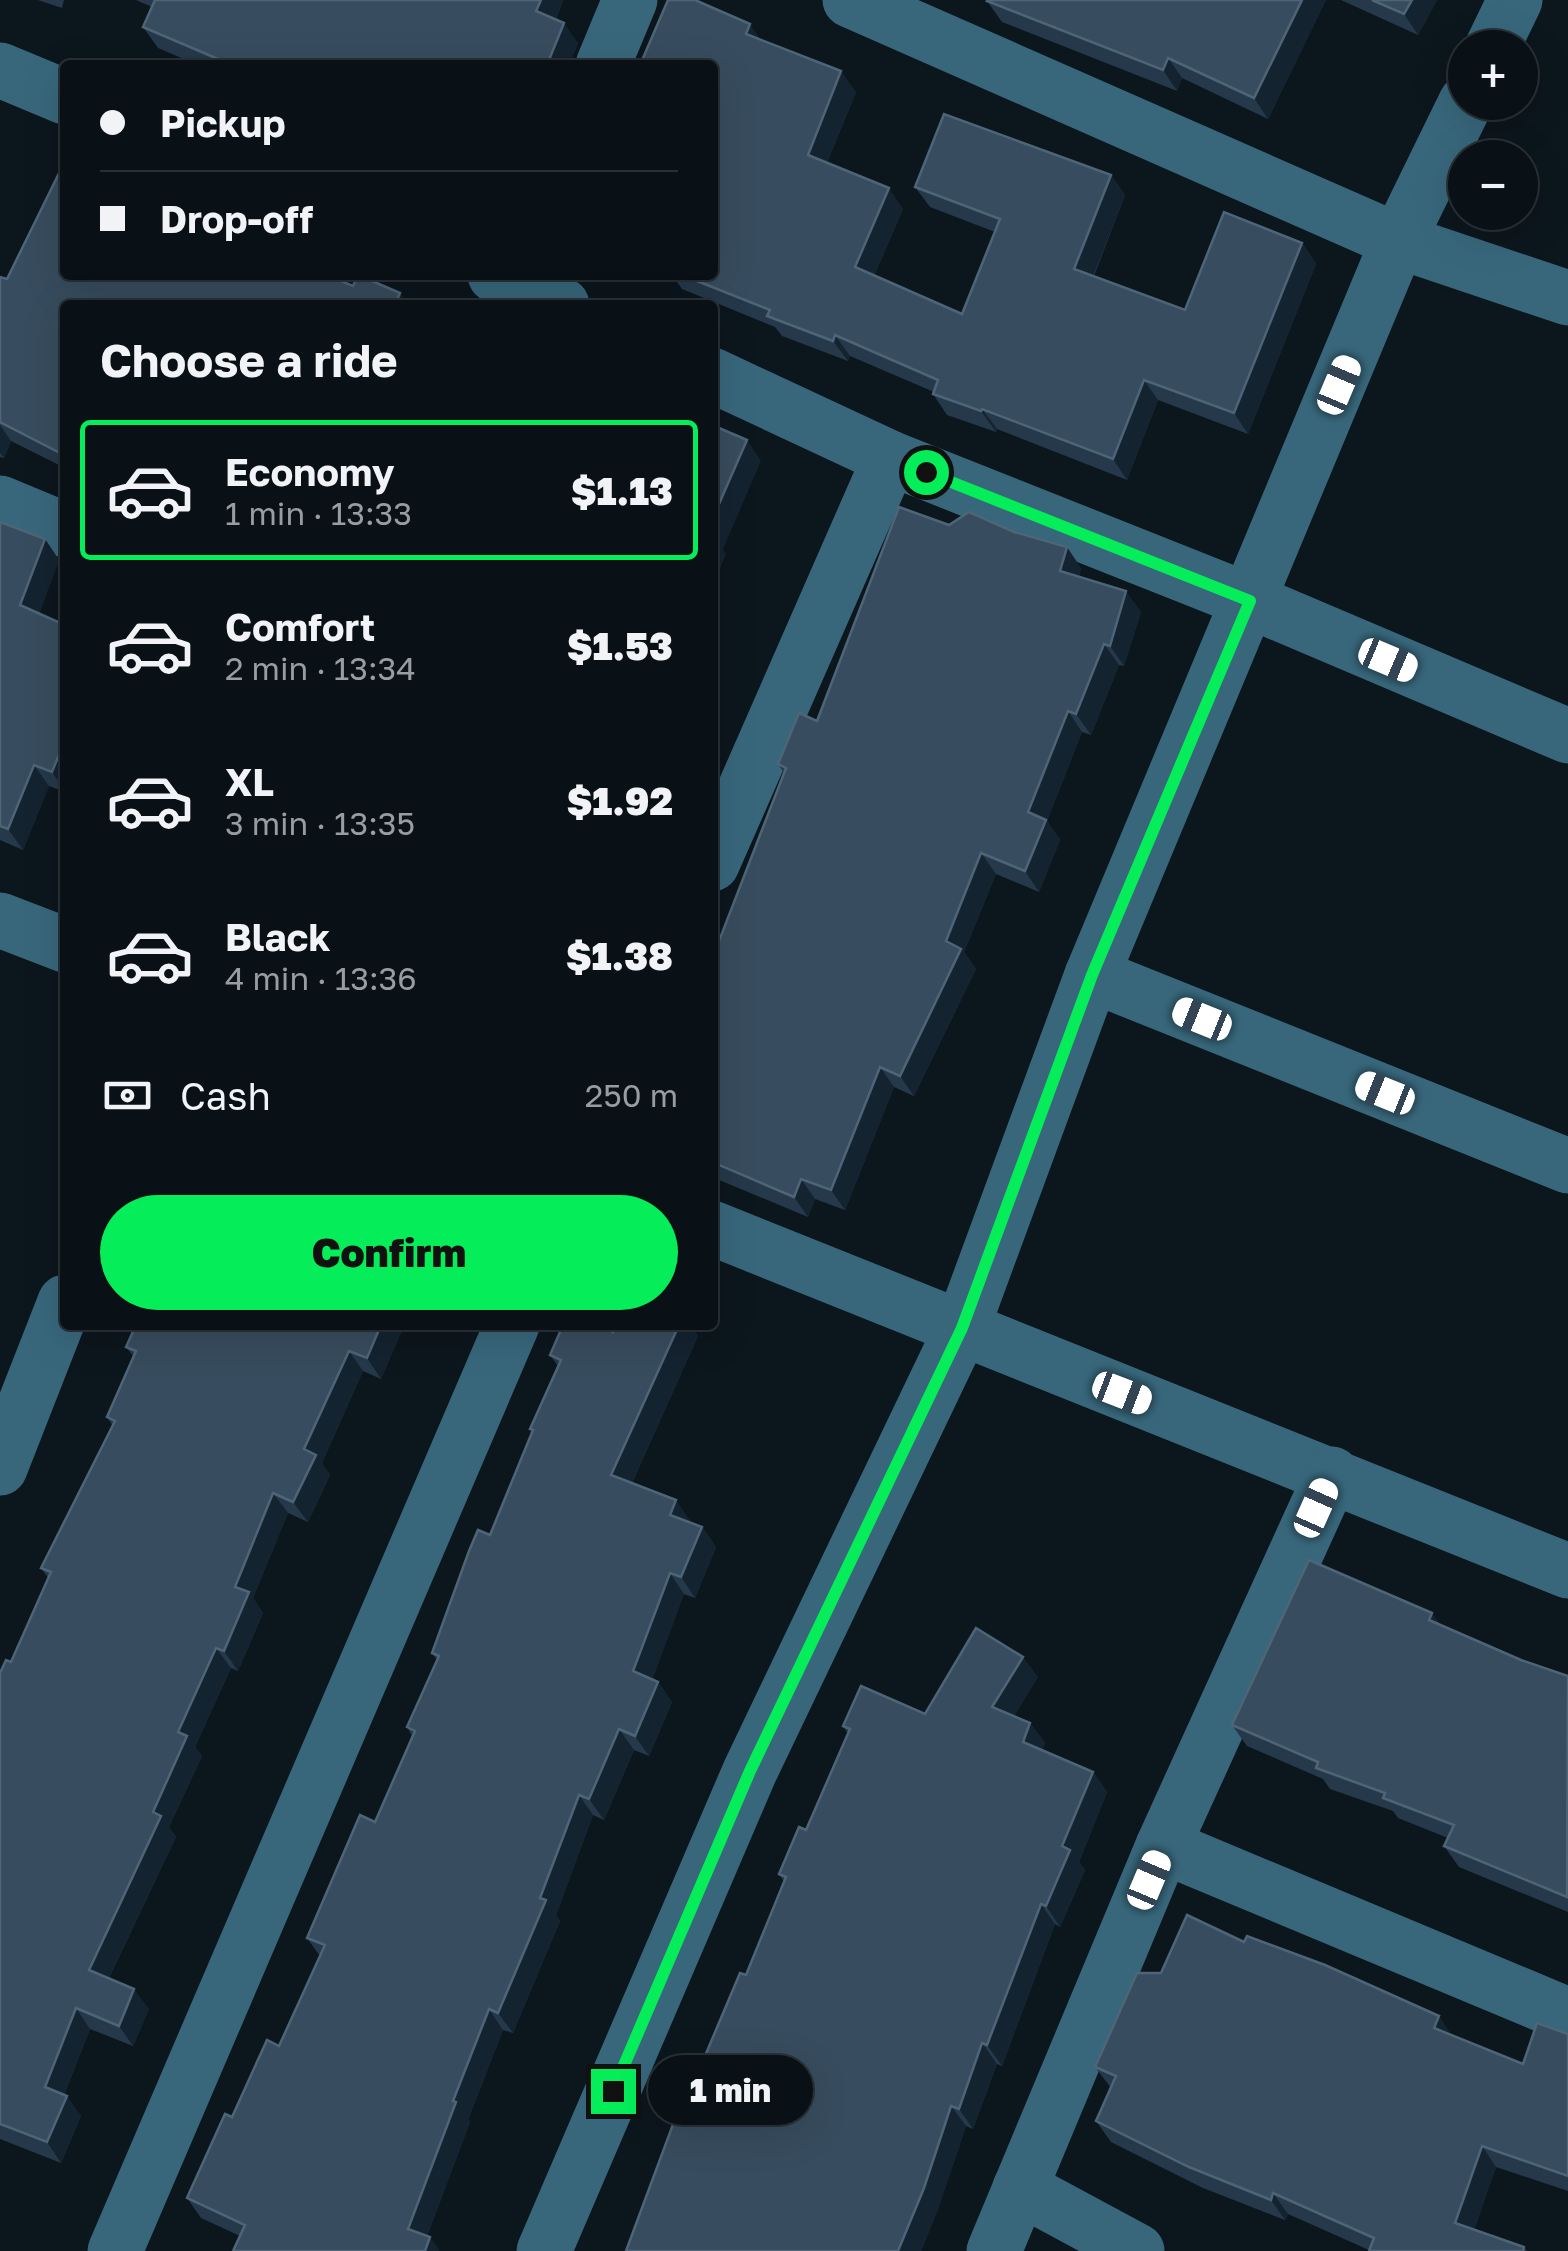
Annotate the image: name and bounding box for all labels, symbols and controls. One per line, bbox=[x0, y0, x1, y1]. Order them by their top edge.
map controls bbox=[1448, 30, 1538, 230]
button: + bbox=[1448, 30, 1538, 120]
text: Pickup bbox=[160, 100, 286, 145]
button: − bbox=[1448, 140, 1538, 230]
text: Drop-off bbox=[160, 196, 313, 241]
text: Choose a ride bbox=[100, 333, 398, 387]
car bbox=[1313, 352, 1365, 418]
icon: car bbox=[105, 445, 195, 535]
text: Economy bbox=[225, 449, 394, 494]
route start bbox=[904, 450, 949, 495]
text: $1.13 bbox=[571, 468, 673, 513]
text: 1 min · 13:33 bbox=[225, 494, 412, 532]
icon: car bbox=[105, 600, 195, 690]
text: Comfort bbox=[225, 604, 375, 649]
text: $1.53 bbox=[567, 623, 673, 668]
car bbox=[1355, 634, 1421, 686]
text: 2 min · 13:34 bbox=[225, 649, 416, 687]
icon: car bbox=[105, 755, 195, 845]
text: XL bbox=[225, 759, 274, 804]
text: $1.92 bbox=[567, 778, 673, 823]
text: 3 min · 13:35 bbox=[225, 804, 415, 842]
icon: car bbox=[105, 910, 195, 1000]
text: Black bbox=[225, 914, 330, 959]
text: $1.38 bbox=[566, 933, 673, 978]
text: 4 min · 13:36 bbox=[225, 959, 417, 997]
car bbox=[1169, 994, 1235, 1044]
icon: cash bbox=[100, 1068, 155, 1123]
car bbox=[1352, 1068, 1418, 1118]
text: Cash bbox=[180, 1073, 271, 1118]
text: 250 m bbox=[585, 1076, 678, 1114]
button: Confirm bbox=[100, 1195, 678, 1310]
car bbox=[1089, 1368, 1155, 1418]
car bbox=[1290, 1474, 1342, 1542]
car bbox=[1123, 1847, 1175, 1913]
callout: 1 min bbox=[648, 2056, 813, 2126]
route end bbox=[591, 2069, 636, 2114]
text: 1 min bbox=[690, 2071, 771, 2109]

